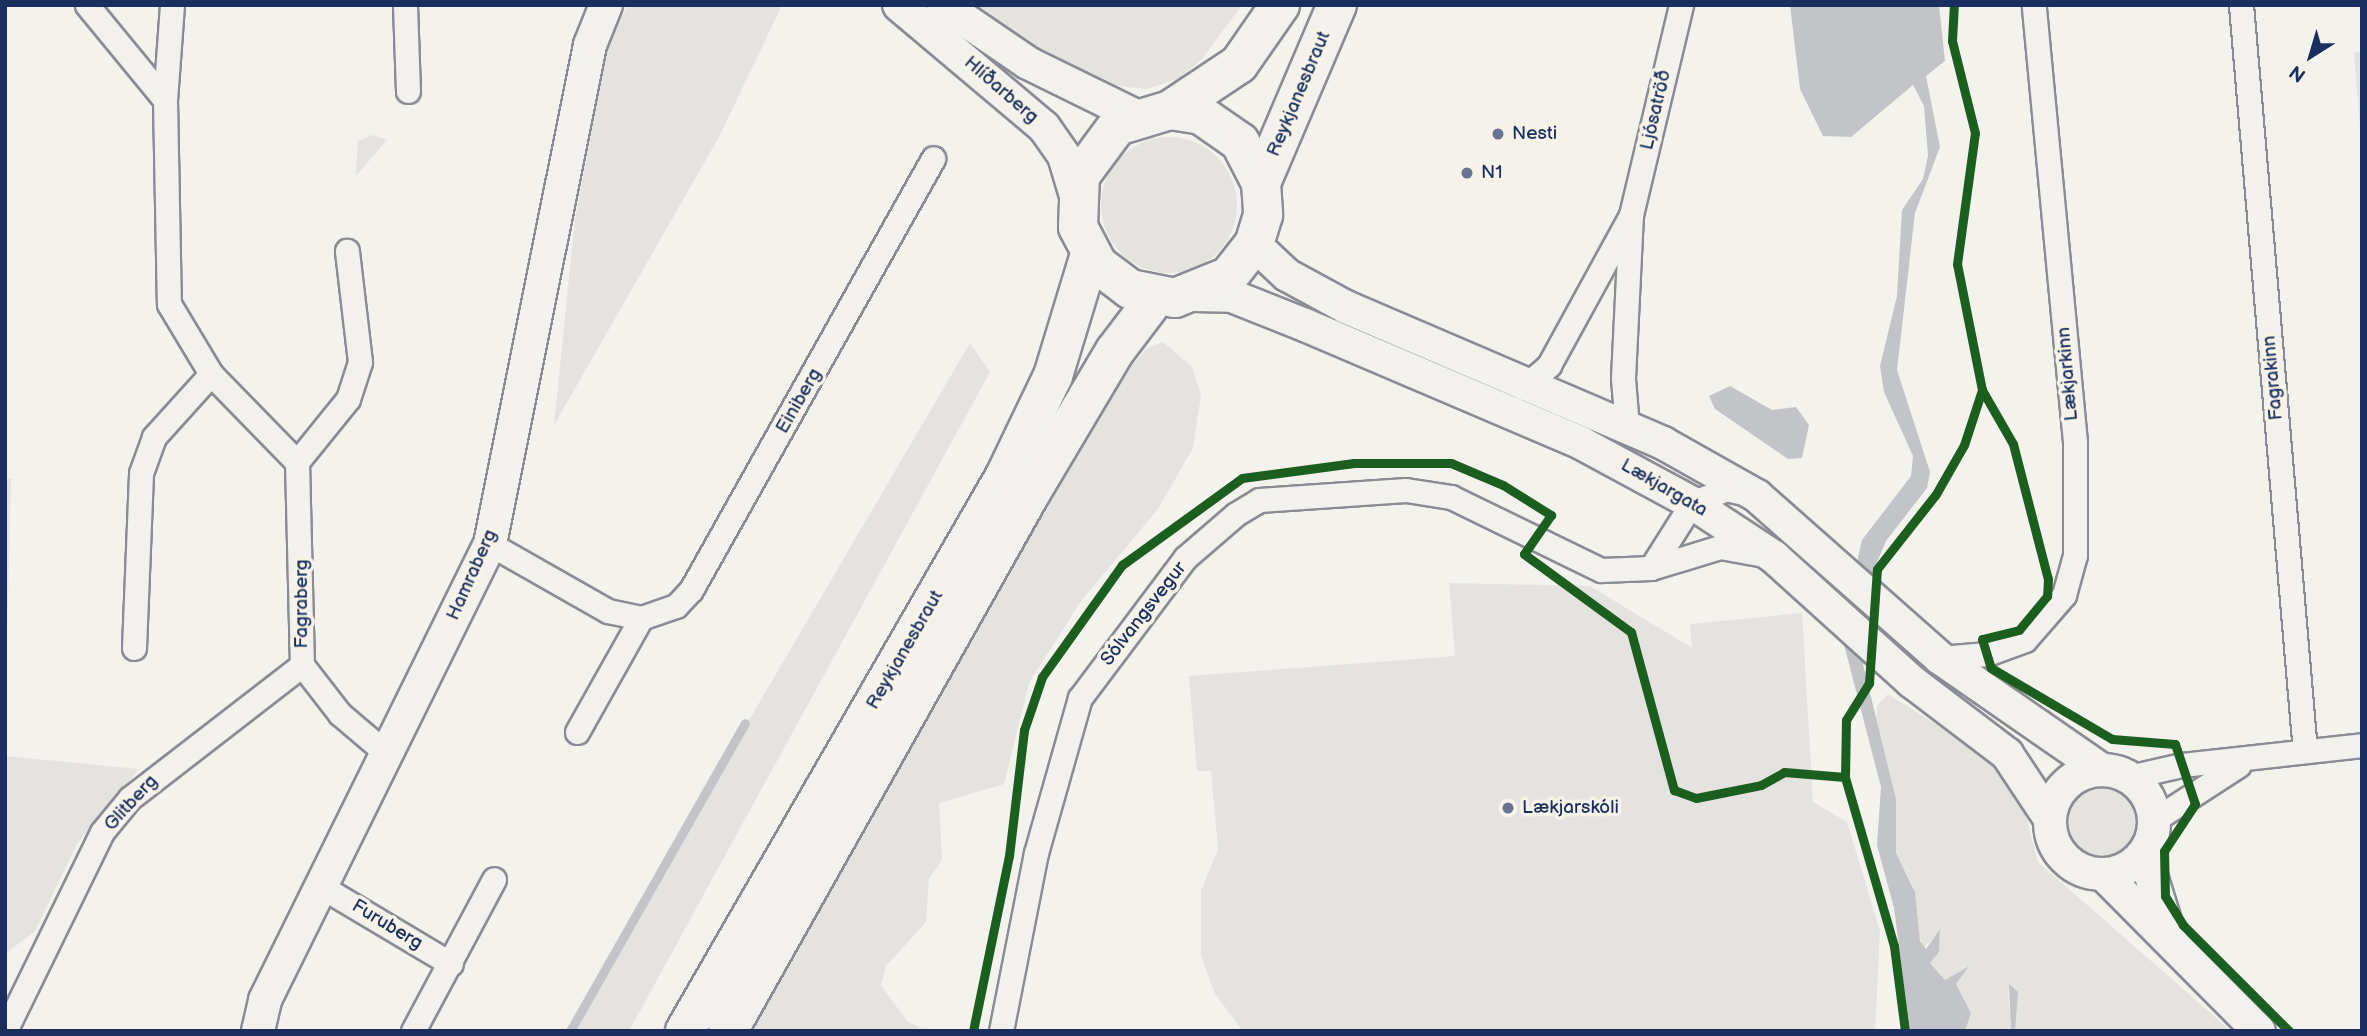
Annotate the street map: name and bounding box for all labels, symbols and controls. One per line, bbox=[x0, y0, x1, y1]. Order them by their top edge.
north arrow bbox=[2276, 21, 2346, 91]
street label: Reykjanesbraut bbox=[1262, 28, 1336, 160]
street label: Hlíðarberg bbox=[959, 51, 1043, 129]
text: N bbox=[2285, 60, 2311, 87]
street label: Ljósatröð bbox=[1636, 68, 1676, 152]
place label: Nesti bbox=[1512, 123, 1557, 145]
marker: Nesti bbox=[1490, 126, 1506, 142]
place label: N1 bbox=[1481, 162, 1503, 184]
marker: N1 bbox=[1459, 165, 1475, 181]
street label: Lækjarkinn bbox=[2053, 326, 2083, 422]
street label: Fagrakinn bbox=[2258, 335, 2288, 421]
street label: Einiberg bbox=[771, 364, 827, 438]
street label: Lækjargata bbox=[1617, 454, 1711, 522]
street label: Hamraberg bbox=[442, 526, 502, 624]
street label: Sólvangsvegur bbox=[1096, 557, 1192, 671]
street label: Fagraberg bbox=[291, 559, 313, 649]
street label: Reykjanesbraut bbox=[862, 586, 948, 714]
street label: Glitberg bbox=[99, 770, 163, 836]
place label: Lækjarskóli bbox=[1522, 797, 1619, 819]
marker: Lækjarskóli bbox=[1500, 800, 1516, 816]
street label: Furuberg bbox=[347, 895, 427, 955]

